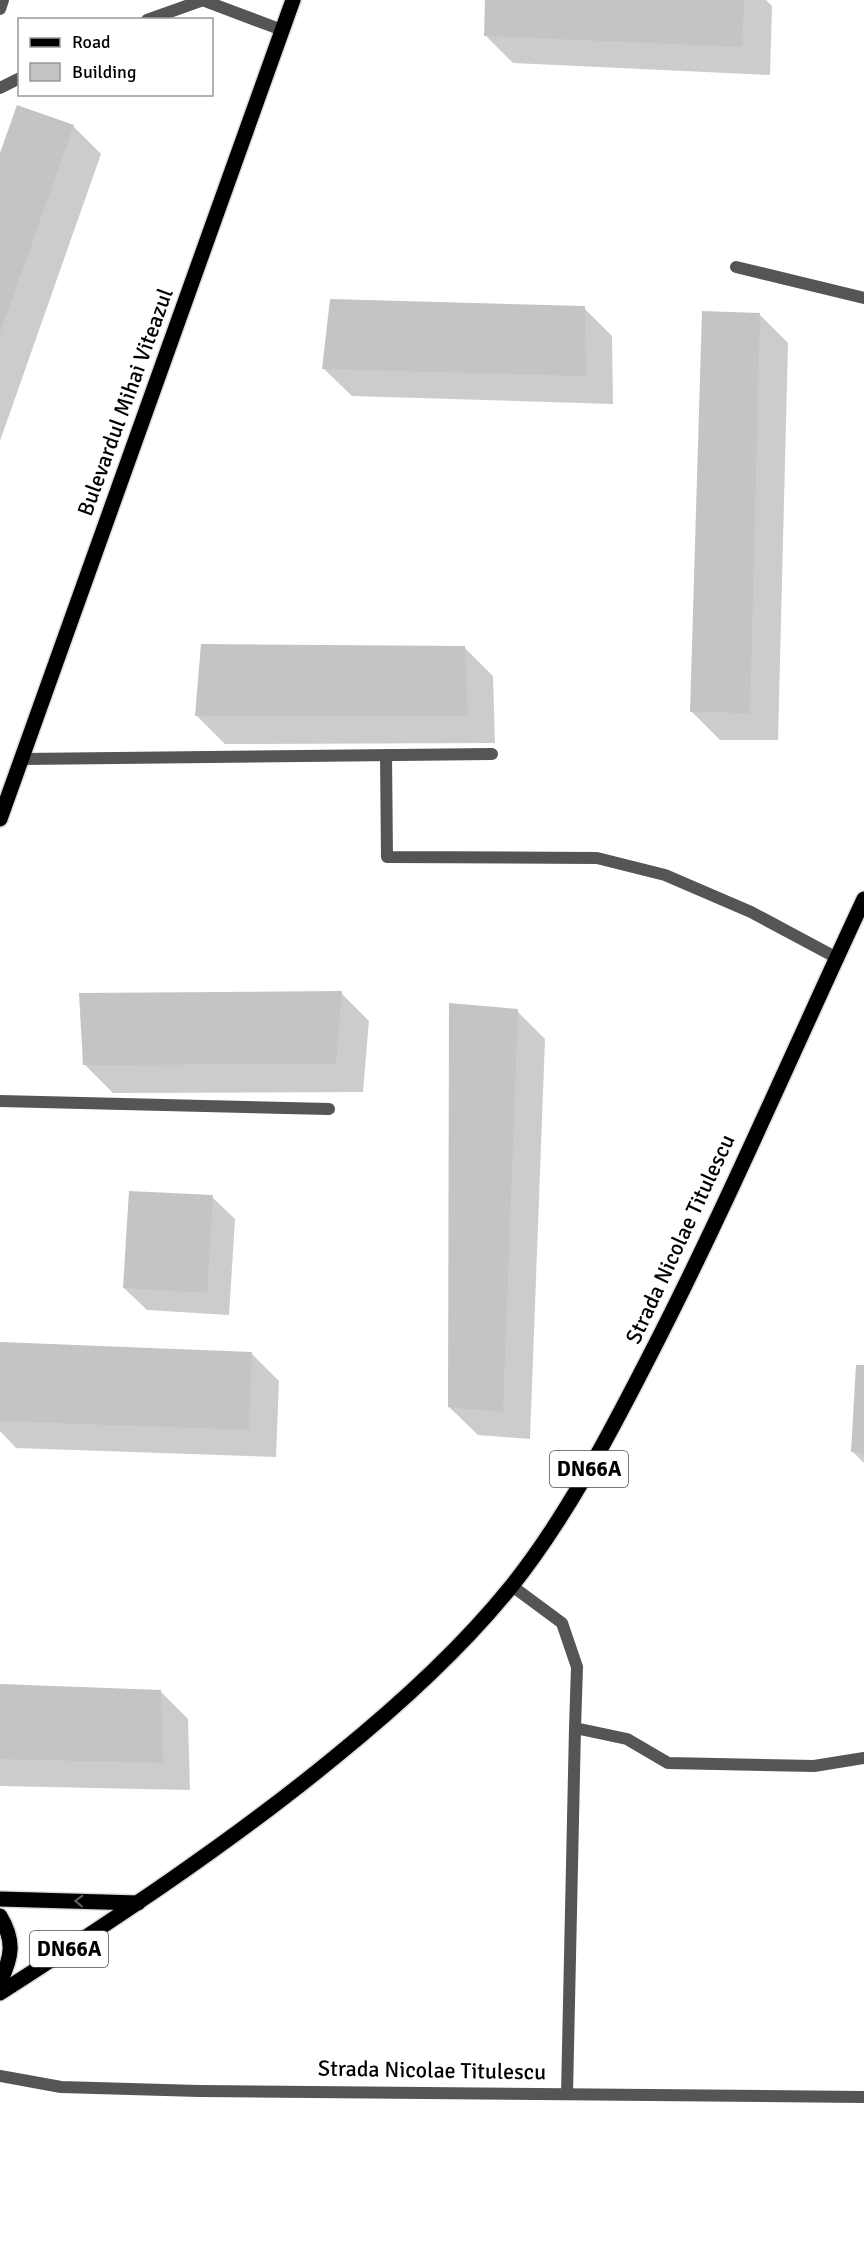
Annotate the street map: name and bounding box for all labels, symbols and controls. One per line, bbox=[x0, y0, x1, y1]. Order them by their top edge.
legend bbox=[18, 18, 213, 96]
text: Road bbox=[72, 31, 111, 53]
text: Building bbox=[72, 61, 136, 83]
street label: Bulevardul Mihai Viteazul bbox=[71, 284, 179, 520]
street label: Strada Nicolae Titulescu bbox=[620, 1130, 740, 1348]
road number: DN66A bbox=[550, 1451, 628, 1487]
one-way arrow bbox=[75, 1895, 84, 1908]
road number: DN66A bbox=[30, 1931, 108, 1967]
street label: Strada Nicolae Titulescu bbox=[318, 2055, 546, 2085]

